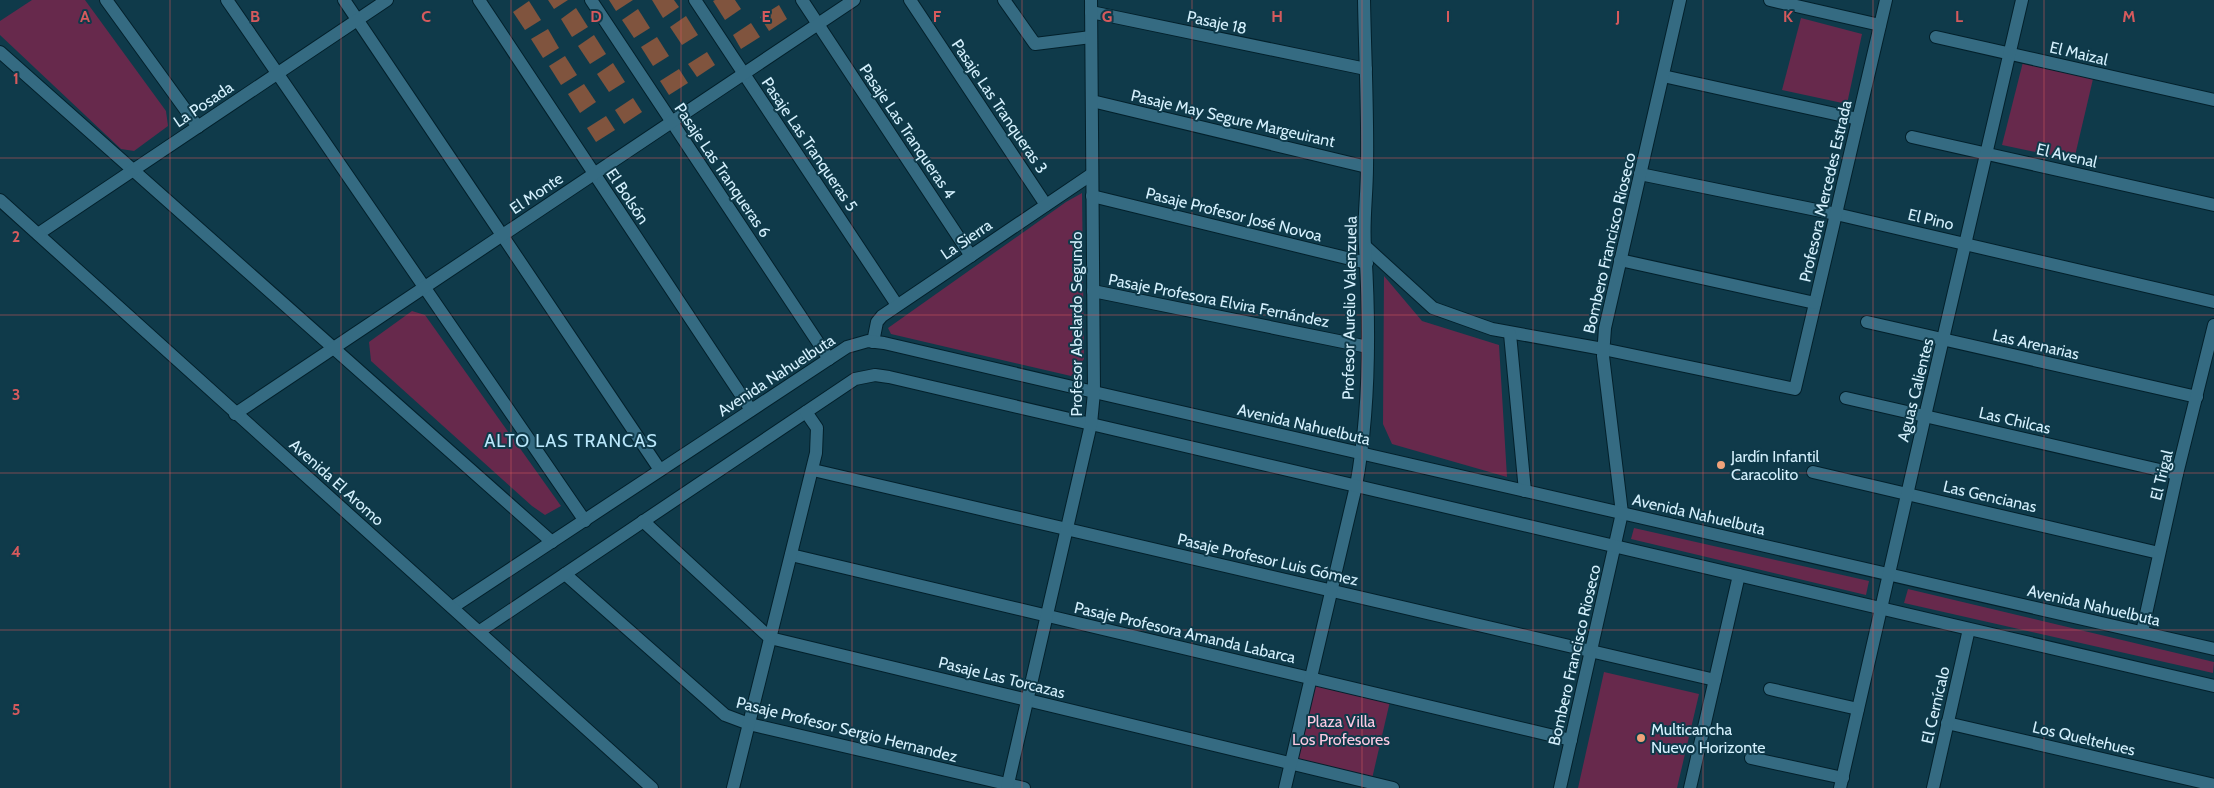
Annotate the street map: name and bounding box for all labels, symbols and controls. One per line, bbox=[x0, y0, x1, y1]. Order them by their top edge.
text: A bbox=[80, 7, 90, 26]
text: B bbox=[250, 7, 260, 26]
text: C bbox=[421, 7, 431, 26]
text: D bbox=[590, 7, 602, 26]
text: E bbox=[761, 7, 771, 26]
text: F bbox=[933, 7, 942, 26]
text: G bbox=[1102, 7, 1112, 26]
street label: Pasaje 18 bbox=[1185, 7, 1249, 38]
text: H bbox=[1271, 7, 1283, 26]
text: I bbox=[1446, 7, 1450, 26]
text: J bbox=[1615, 7, 1620, 26]
text: K bbox=[1783, 7, 1793, 26]
text: L bbox=[1955, 7, 1963, 26]
text: M bbox=[2122, 7, 2136, 26]
street label: Pasaje Las Tranqueras 3 bbox=[948, 36, 1052, 177]
street label: El Maizal bbox=[2048, 38, 2110, 69]
street label: Pasaje Las Tranqueras 4 bbox=[855, 60, 960, 202]
text: 1 bbox=[13, 69, 19, 88]
street label: Pasaje Las Tranqueras 5 bbox=[758, 74, 862, 215]
street label: La Posada bbox=[170, 77, 237, 131]
street label: Pasaje May Segure Margeuirant bbox=[1129, 86, 1337, 151]
street label: Profesora Mercedes Estrada bbox=[1795, 98, 1856, 284]
street label: Pasaje Las Tranqueras 6 bbox=[670, 99, 775, 241]
street label: El Avenal bbox=[2035, 139, 2099, 172]
street label: Bombero Francisco Rioseco bbox=[1579, 151, 1640, 336]
street label: El Bolsón bbox=[602, 165, 653, 228]
street label: El Monte bbox=[506, 169, 567, 218]
street label: Pasaje Profesor José Novoa bbox=[1144, 183, 1324, 246]
street label: El Pino bbox=[1906, 205, 1956, 234]
street label: La Sierra bbox=[937, 215, 996, 263]
street label: Profesor Aurelio Valenzuela bbox=[1338, 216, 1361, 400]
text: 2 bbox=[12, 227, 20, 246]
street label: Profesor Abelardo Segundo bbox=[1067, 231, 1086, 417]
street label: Pasaje Profesora Elvira Fernández bbox=[1107, 270, 1331, 331]
street label: Las Arenarias bbox=[1991, 325, 2081, 364]
street label: Avenida Nahuelbuta bbox=[714, 330, 839, 420]
street label: Aguas Calientes bbox=[1893, 336, 1938, 444]
text: 3 bbox=[12, 385, 20, 404]
street label: Avenida Nahuelbuta bbox=[1236, 400, 1373, 449]
street label: Las Chilcas bbox=[1977, 403, 2053, 438]
district label: ALTO LAS TRANCAS bbox=[484, 430, 658, 452]
street label: Avenida El Aromo bbox=[286, 435, 388, 530]
place label: Jardín Infantil Caracolito bbox=[1730, 447, 1820, 484]
street label: El Trigal bbox=[2146, 448, 2177, 502]
marker: Jardín Infantil Caracolito bbox=[1715, 459, 1727, 471]
street label: Las Gencianas bbox=[1941, 477, 2039, 517]
street label: Avenida Nahuelbuta bbox=[1631, 490, 1768, 539]
street label: Pasaje Profesor Luis Gómez bbox=[1176, 529, 1361, 590]
text: 4 bbox=[11, 542, 21, 561]
street label: Bombero Francisco Rioseco bbox=[1544, 563, 1605, 748]
street label: Avenida Nahuelbuta bbox=[2026, 581, 2163, 630]
street label: Pasaje Profesora Amanda Labarca bbox=[1072, 598, 1298, 667]
street label: Pasaje Las Torcazas bbox=[937, 653, 1067, 702]
street label: El Cernícalo bbox=[1917, 664, 1954, 746]
street label: Pasaje Profesor Sergio Hernandez bbox=[734, 693, 960, 766]
text: 5 bbox=[12, 700, 20, 719]
park label: Plaza Villa Los Profesores bbox=[1292, 712, 1390, 749]
street label: Los Queltehues bbox=[2031, 717, 2137, 760]
place label: Multicancha Nuevo Horizonte bbox=[1651, 720, 1766, 757]
marker: Multicancha Nuevo Horizonte bbox=[1635, 732, 1647, 744]

